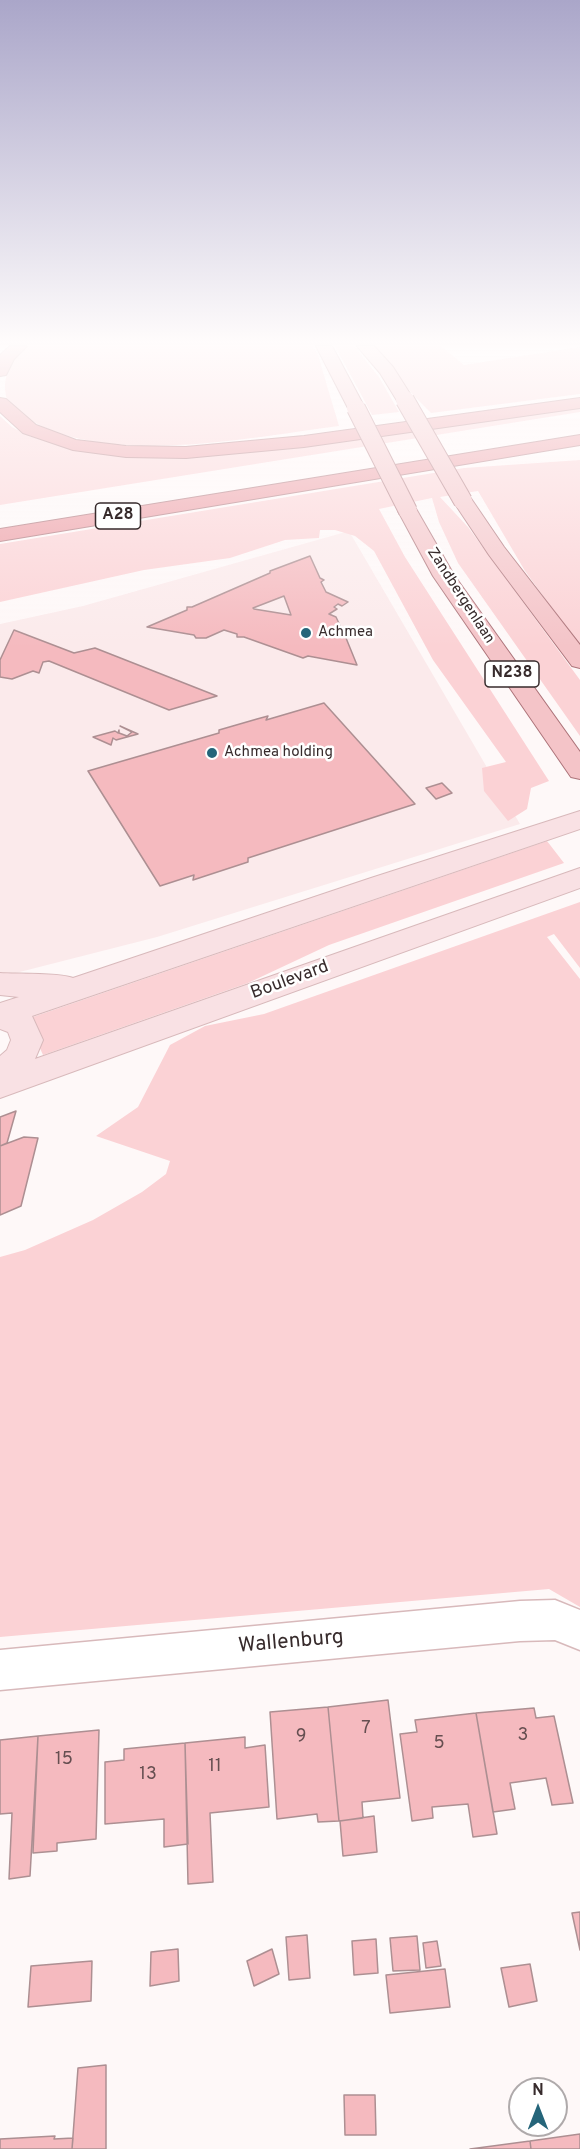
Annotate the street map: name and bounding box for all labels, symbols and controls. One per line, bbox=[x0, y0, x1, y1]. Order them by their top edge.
road number: A28 bbox=[96, 503, 140, 529]
street label: Zandbergenlaan bbox=[422, 545, 498, 647]
place label: Achmea bbox=[318, 624, 373, 642]
marker: Achmea bbox=[299, 626, 313, 640]
road number: N238 bbox=[485, 661, 539, 687]
place label: Achmea holding bbox=[224, 744, 333, 762]
marker: Achmea holding bbox=[205, 746, 219, 760]
street label: Boulevard bbox=[248, 957, 332, 1005]
street label: Wallenburg bbox=[237, 1626, 345, 1660]
house number: 7 bbox=[361, 1718, 371, 1740]
house number: 3 bbox=[518, 1725, 528, 1747]
house number: 9 bbox=[296, 1726, 306, 1748]
house number: 5 bbox=[433, 1733, 445, 1755]
house number: 15 bbox=[55, 1749, 73, 1771]
house number: 11 bbox=[208, 1756, 222, 1778]
house number: 13 bbox=[139, 1764, 157, 1786]
north arrow bbox=[508, 2077, 568, 2137]
text: N bbox=[532, 2081, 544, 2101]

